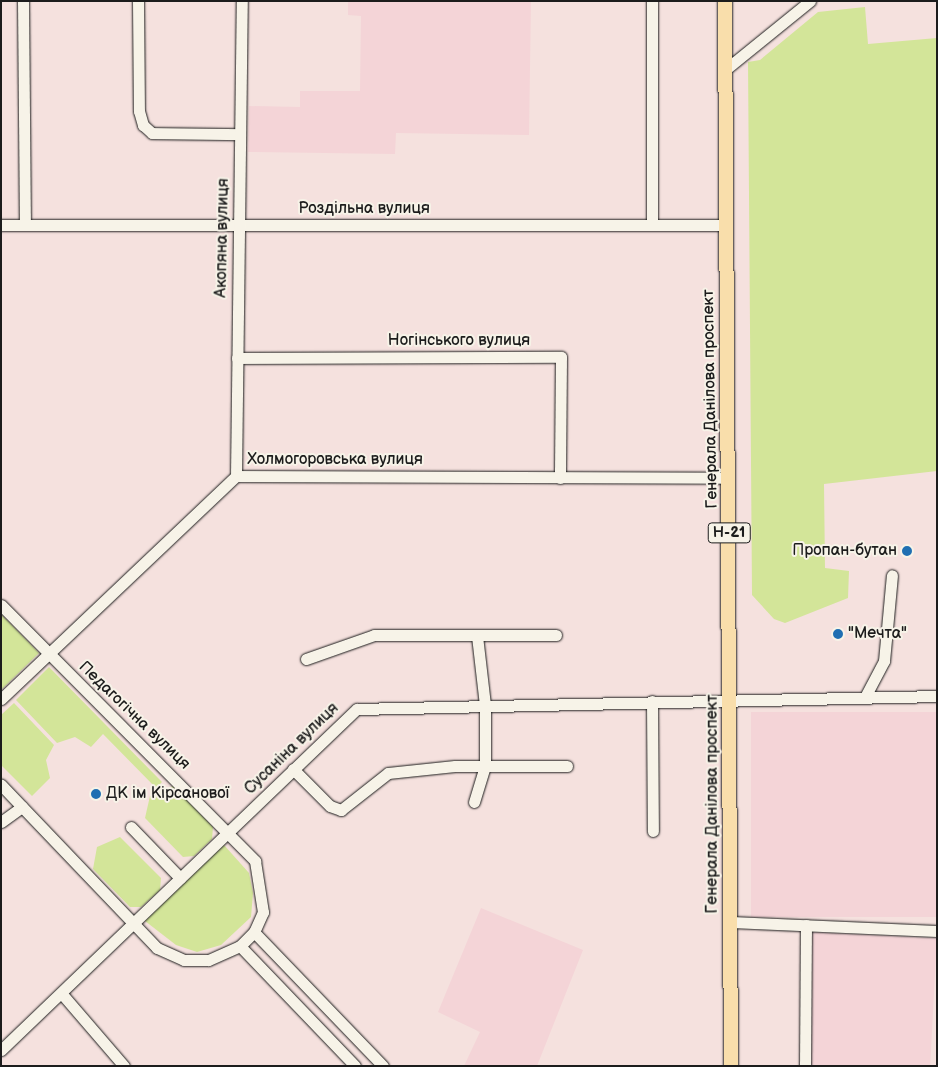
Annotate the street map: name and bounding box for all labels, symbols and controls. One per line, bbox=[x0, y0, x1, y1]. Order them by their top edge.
street label: Акопяна вулиця bbox=[212, 178, 234, 298]
street label: Роздільна вулиця bbox=[298, 199, 430, 219]
street label: Генерала Данілова проспект bbox=[699, 289, 723, 509]
street label: Ногінського вулиця bbox=[388, 331, 530, 351]
street label: Холмогоровська вулиця bbox=[247, 450, 423, 470]
road number: Н-21 bbox=[708, 520, 750, 546]
place label: Пропан-бутан bbox=[792, 541, 897, 561]
marker: Пропан-бутан bbox=[901, 545, 913, 557]
place label: "Мечта" bbox=[848, 624, 907, 644]
marker: "Мечта" bbox=[832, 628, 844, 640]
street label: Педагогічна вулиця bbox=[74, 658, 194, 774]
street label: Генерала Данілова проспект bbox=[703, 694, 723, 914]
street label: Сусаніна вулиця bbox=[241, 699, 343, 799]
place label: ДК ім Кірсанової bbox=[106, 784, 229, 804]
marker: ДК ім Кірсанової bbox=[90, 788, 102, 800]

